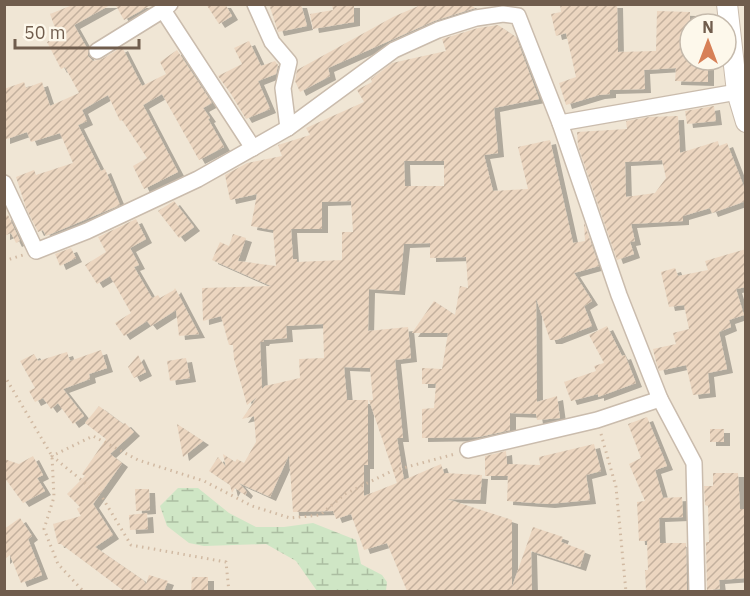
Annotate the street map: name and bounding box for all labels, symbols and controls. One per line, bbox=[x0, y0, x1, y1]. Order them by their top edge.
scale bar bbox=[15, 12, 140, 50]
north arrow bbox=[678, 12, 738, 72]
text: N bbox=[702, 17, 714, 37]
text: 50 m bbox=[24, 21, 66, 44]

